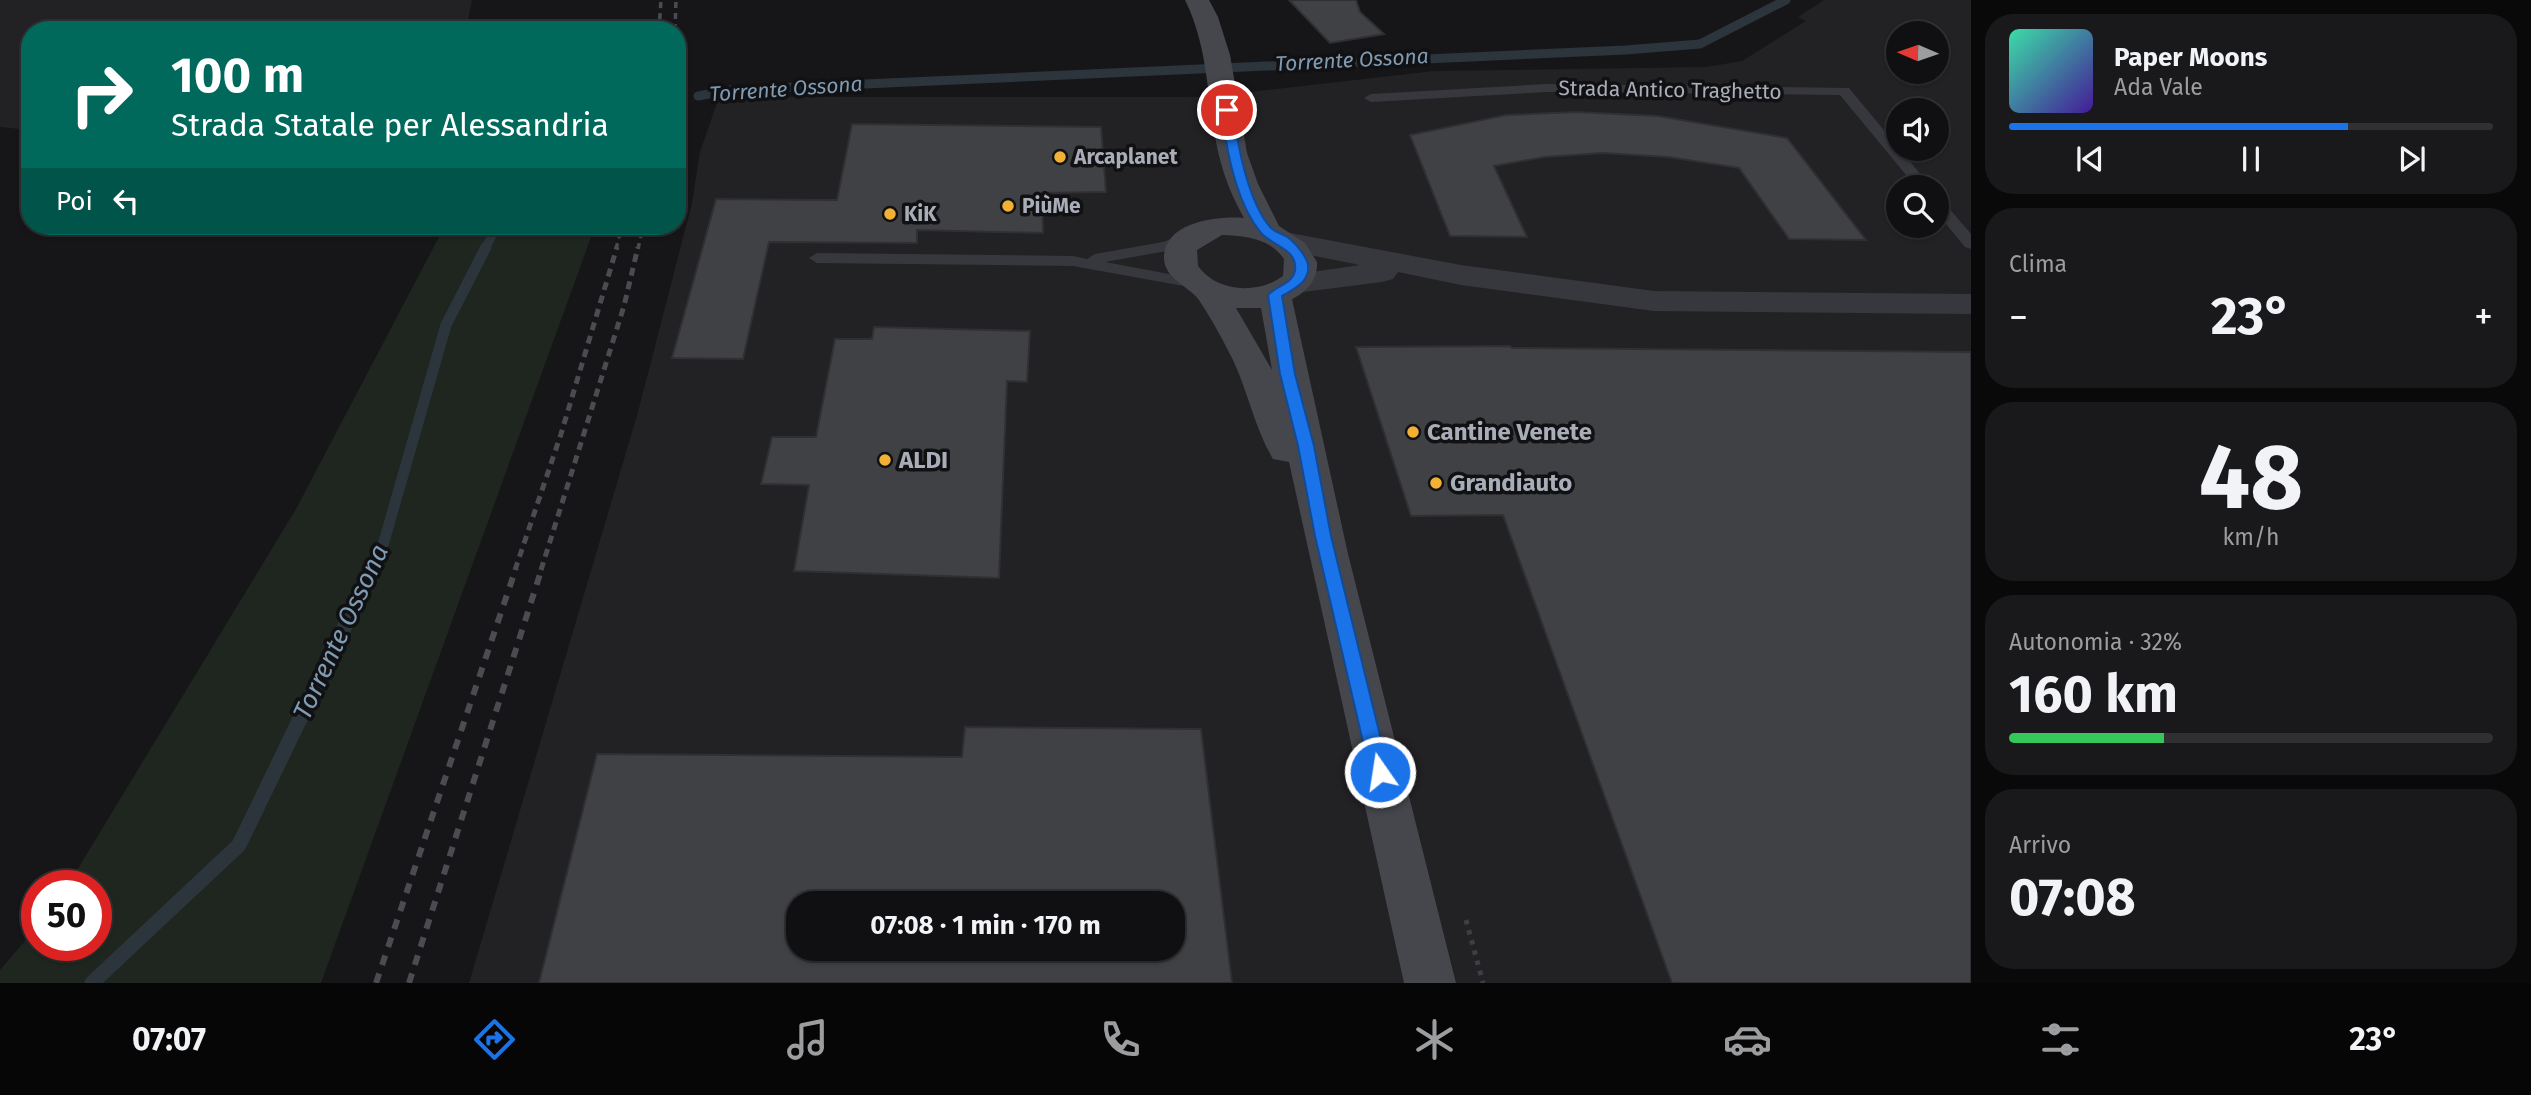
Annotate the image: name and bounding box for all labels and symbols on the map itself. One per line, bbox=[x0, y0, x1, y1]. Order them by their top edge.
north arrow bbox=[1886, 21, 1950, 84]
water label: Torrente Ossona bbox=[1275, 43, 1429, 77]
water label: Torrente Ossona bbox=[709, 71, 863, 107]
street label: Strada Antico Traghetto bbox=[1558, 75, 1782, 105]
pin bbox=[1197, 80, 1257, 140]
place label: Arcaplanet bbox=[1073, 144, 1178, 170]
marker: Arcaplanet bbox=[1052, 149, 1068, 165]
place label: PiùMe bbox=[1022, 193, 1081, 219]
marker: PiùMe bbox=[1000, 198, 1016, 214]
place label: KiK bbox=[904, 201, 937, 227]
marker: KiK bbox=[882, 206, 898, 222]
place label: Cantine Venete bbox=[1427, 418, 1592, 446]
marker: Cantine Venete bbox=[1405, 424, 1421, 440]
place label: ALDI bbox=[898, 446, 948, 474]
marker: ALDI bbox=[877, 452, 893, 468]
place label: Grandiauto bbox=[1450, 469, 1572, 497]
marker: Grandiauto bbox=[1428, 475, 1444, 491]
water label: Torrente Ossona bbox=[287, 539, 395, 725]
position arrow bbox=[1343, 735, 1417, 809]
speed limit sign: 50 bbox=[21, 870, 112, 961]

